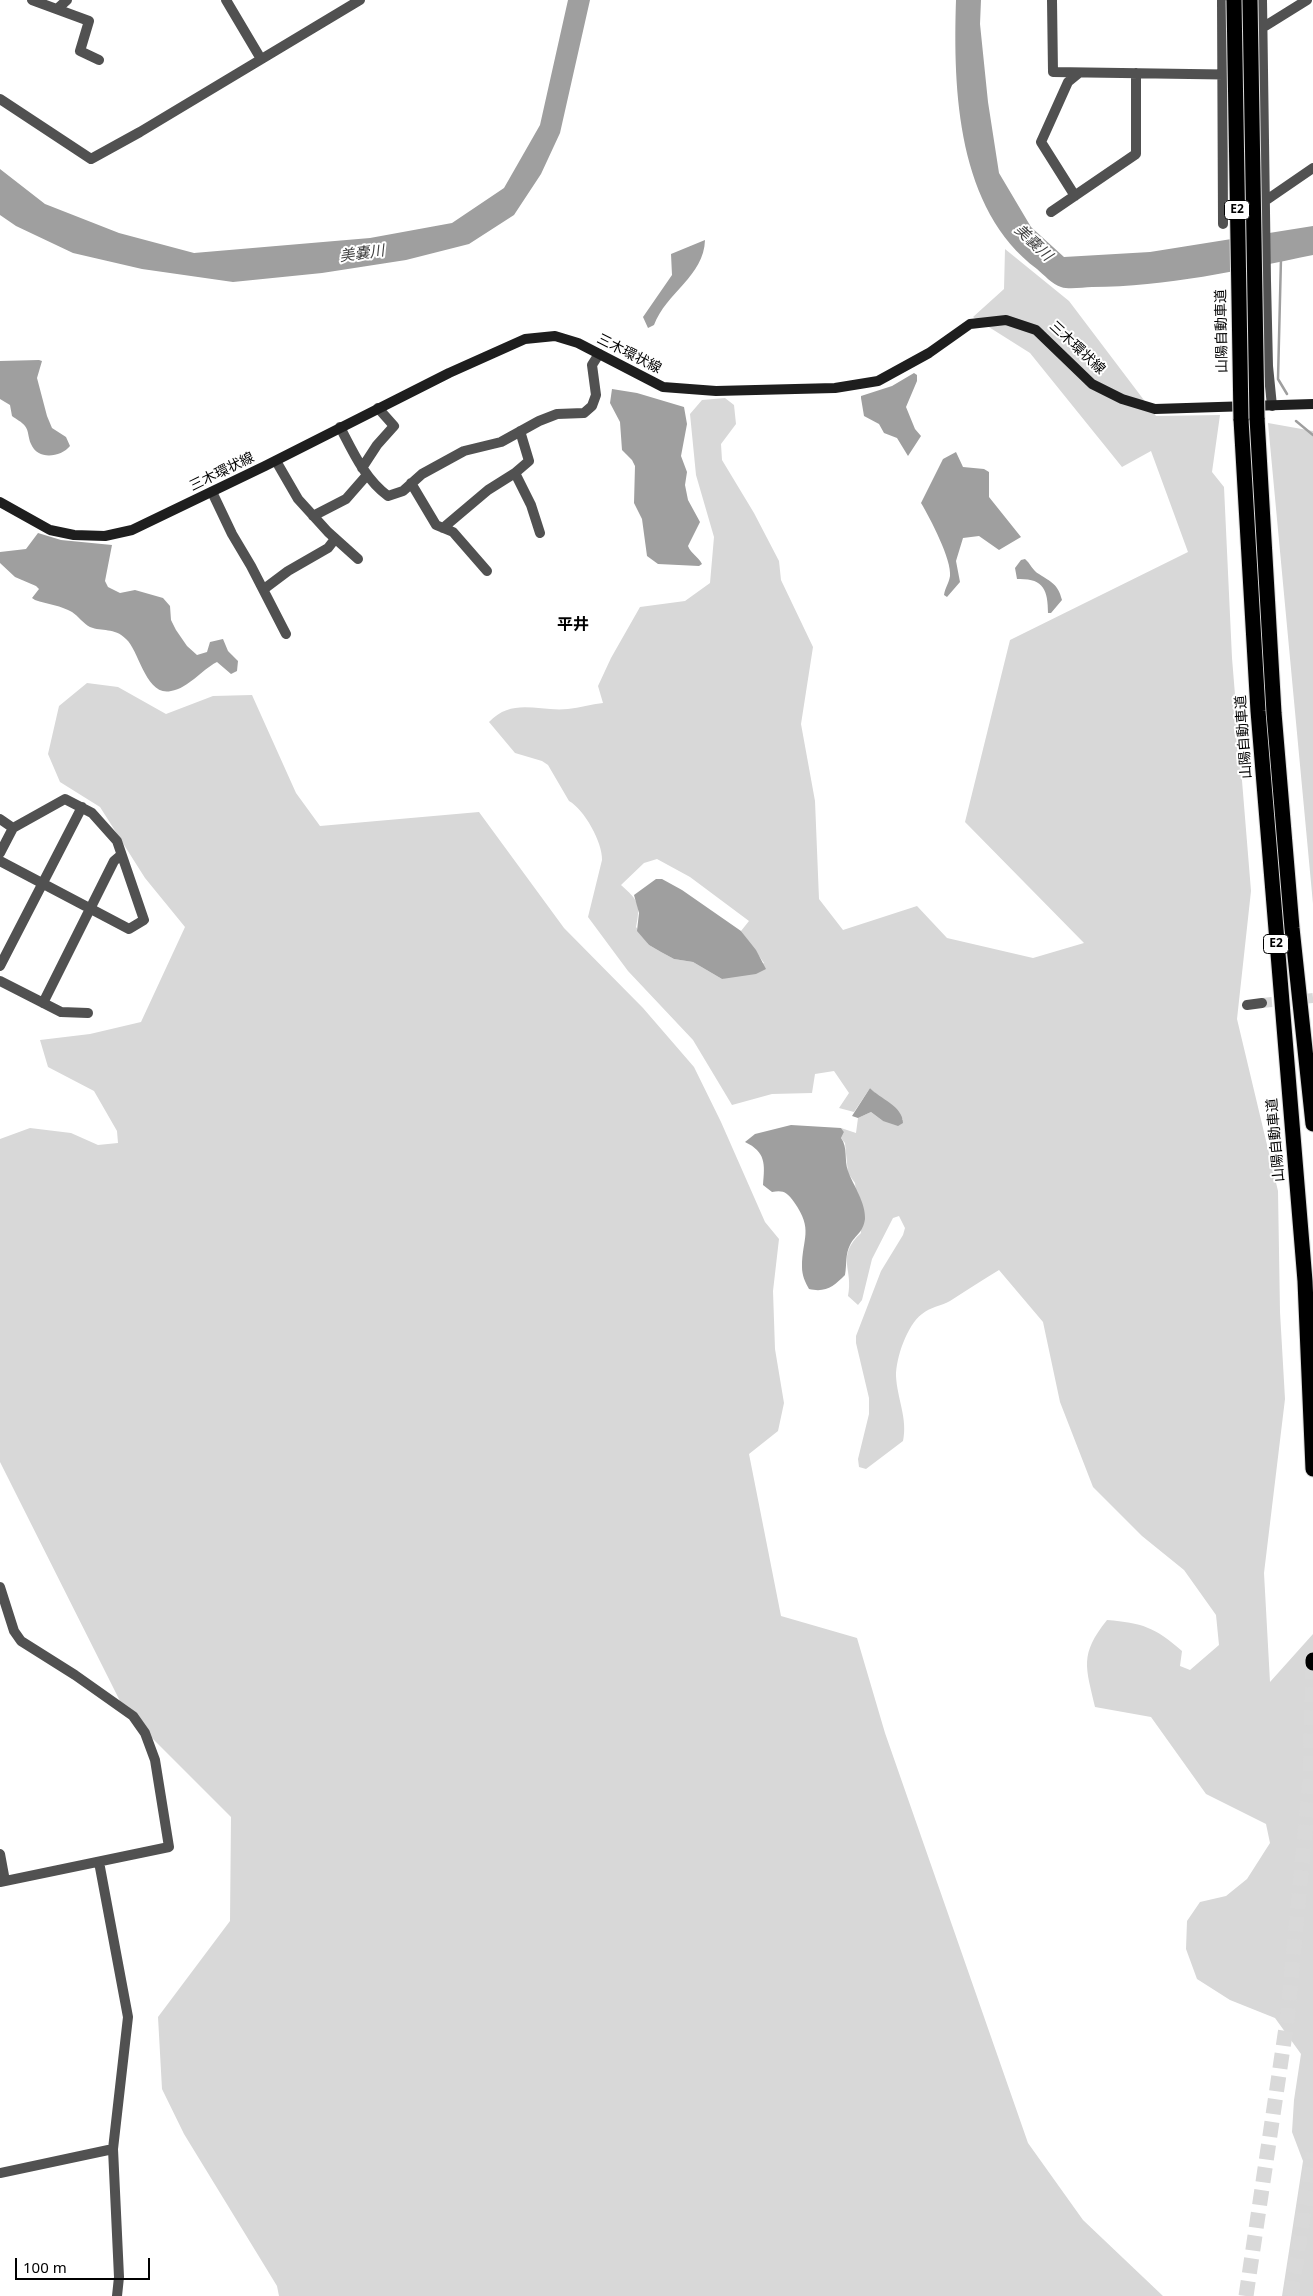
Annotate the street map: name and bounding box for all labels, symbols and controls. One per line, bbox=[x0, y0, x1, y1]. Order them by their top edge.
road number: E2 bbox=[1224, 200, 1250, 220]
water label: 美嚢川 bbox=[1010, 221, 1056, 265]
water label: 美嚢川 bbox=[338, 242, 386, 266]
street label: 山陽自動車道 bbox=[1213, 289, 1231, 373]
street label: 三木環状線 bbox=[1046, 318, 1108, 378]
street label: 三木環状線 bbox=[594, 331, 664, 377]
street label: 三木環状線 bbox=[187, 449, 257, 495]
district label: 平井 bbox=[557, 615, 589, 635]
street label: 山陽自動車道 bbox=[1233, 695, 1255, 779]
road number: E2 bbox=[1264, 934, 1288, 954]
street label: 山陽自動車道 bbox=[1264, 1097, 1288, 1183]
scale bar bbox=[18, 2248, 152, 2280]
text: 100 m bbox=[23, 2257, 67, 2277]

